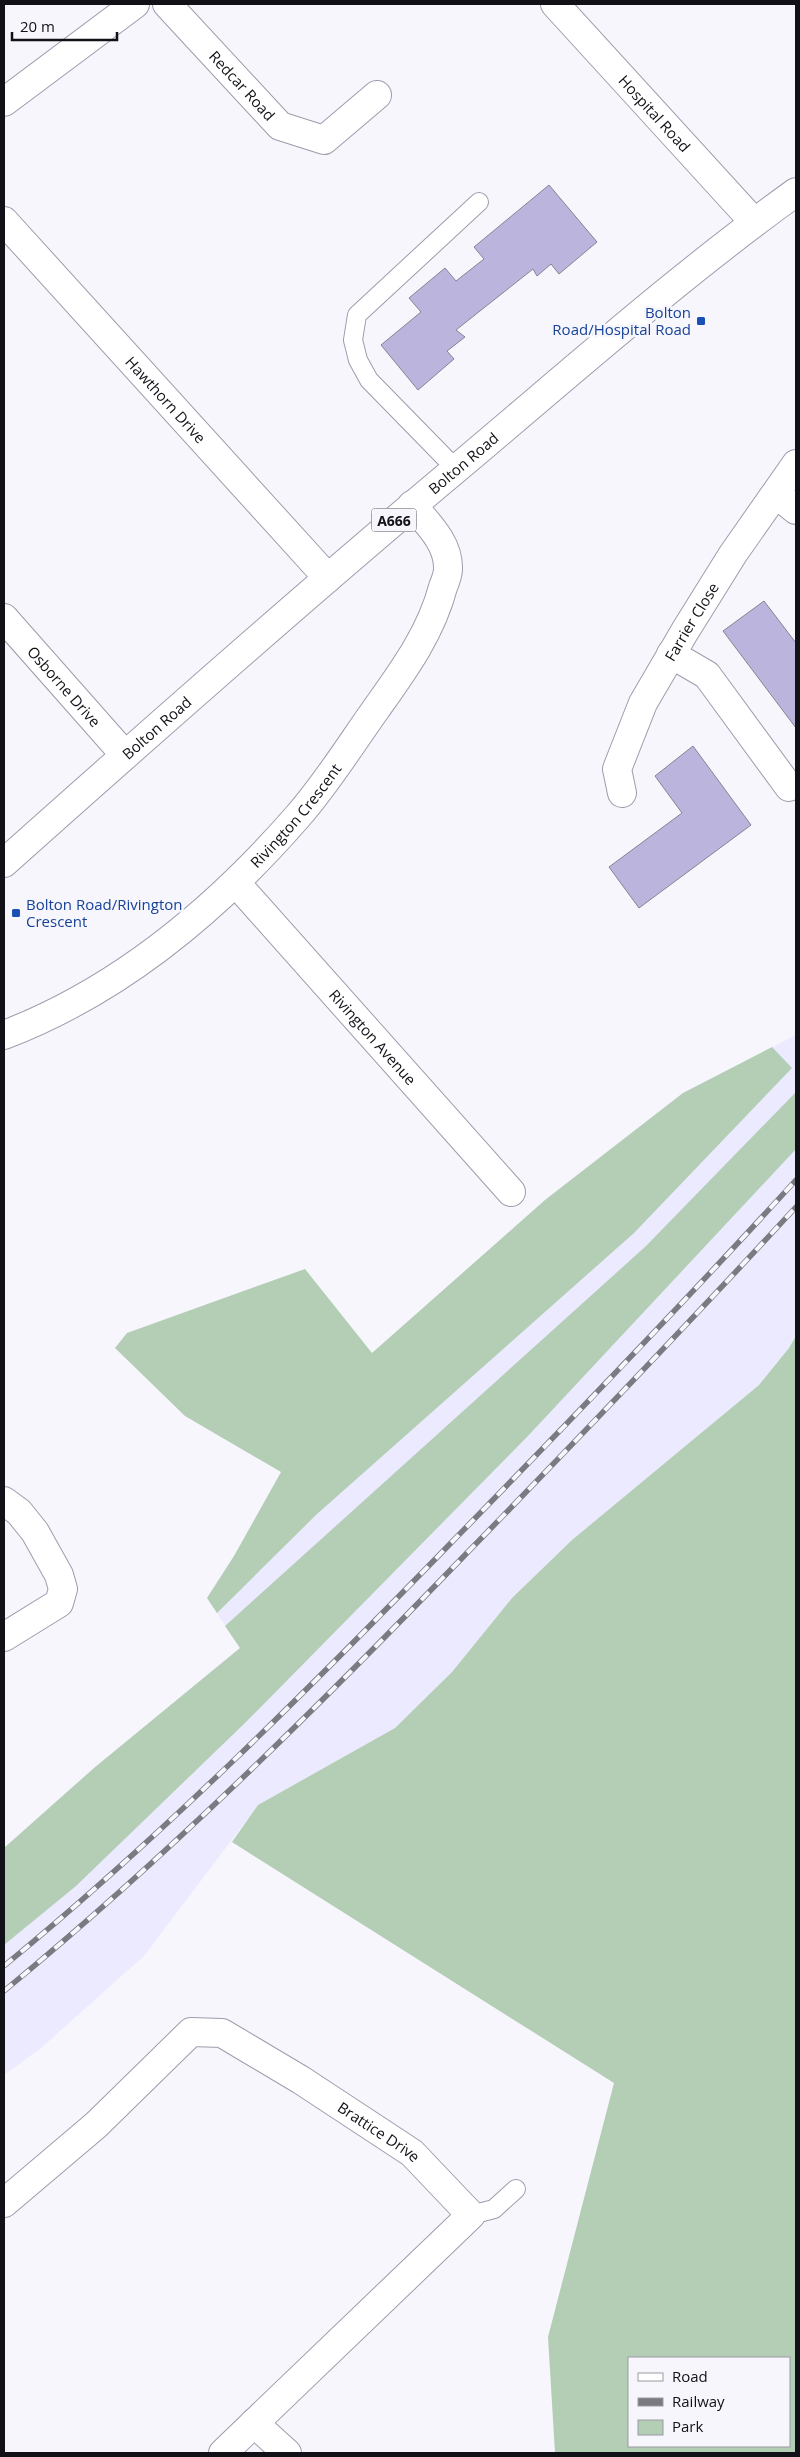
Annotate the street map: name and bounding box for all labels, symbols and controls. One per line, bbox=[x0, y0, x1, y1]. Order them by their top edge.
scale bar bbox=[12, 10, 118, 42]
text: 20 m bbox=[20, 16, 55, 36]
street label: Redcar Road bbox=[205, 46, 280, 125]
street label: Hospital Road bbox=[615, 71, 695, 156]
place label: Bolton Road/Hospital Road bbox=[552, 302, 691, 339]
marker: Bolton Road/Hospital Road bbox=[695, 315, 707, 327]
street label: Hawthorn Drive bbox=[121, 352, 211, 447]
street label: Bolton Road bbox=[424, 428, 502, 498]
road number: A666 bbox=[372, 508, 416, 532]
street label: Farrier Close bbox=[660, 579, 723, 665]
street label: Osborne Drive bbox=[23, 642, 105, 731]
street label: Bolton Road bbox=[118, 692, 195, 763]
street label: Rivington Crescent bbox=[246, 759, 345, 872]
place label: Bolton Road/Rivington Crescent bbox=[26, 894, 183, 931]
marker: Bolton Road/Rivington Crescent bbox=[10, 907, 22, 919]
street label: Rivington Avenue bbox=[325, 985, 421, 1089]
street label: Brattice Drive bbox=[334, 2097, 425, 2166]
legend bbox=[628, 2357, 790, 2447]
text: Road bbox=[672, 2366, 708, 2386]
text: Railway bbox=[672, 2391, 725, 2411]
text: Park bbox=[672, 2416, 703, 2436]

